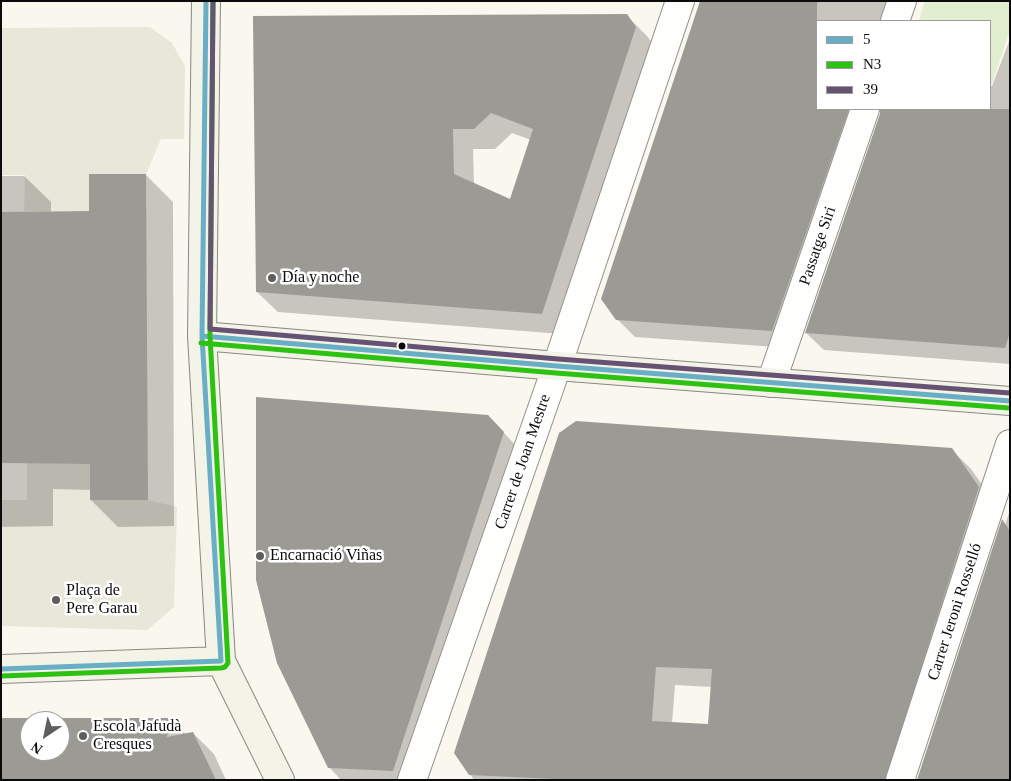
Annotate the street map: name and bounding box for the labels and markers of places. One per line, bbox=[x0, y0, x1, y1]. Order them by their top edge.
place label: Día y noche bbox=[282, 268, 359, 288]
marker: Día y noche bbox=[266, 272, 278, 284]
unlabelled marker bbox=[397, 341, 407, 351]
place label: Encarnació Viñas bbox=[270, 546, 382, 566]
marker: Encarnació Viñas bbox=[254, 550, 266, 562]
place label: Plaça de Pere Garau bbox=[66, 581, 138, 619]
marker: Plaça de Pere Garau bbox=[50, 594, 62, 606]
place label: Escola Jafudà Cresques bbox=[93, 717, 181, 755]
marker: Escola Jafudà Cresques bbox=[77, 730, 89, 742]

